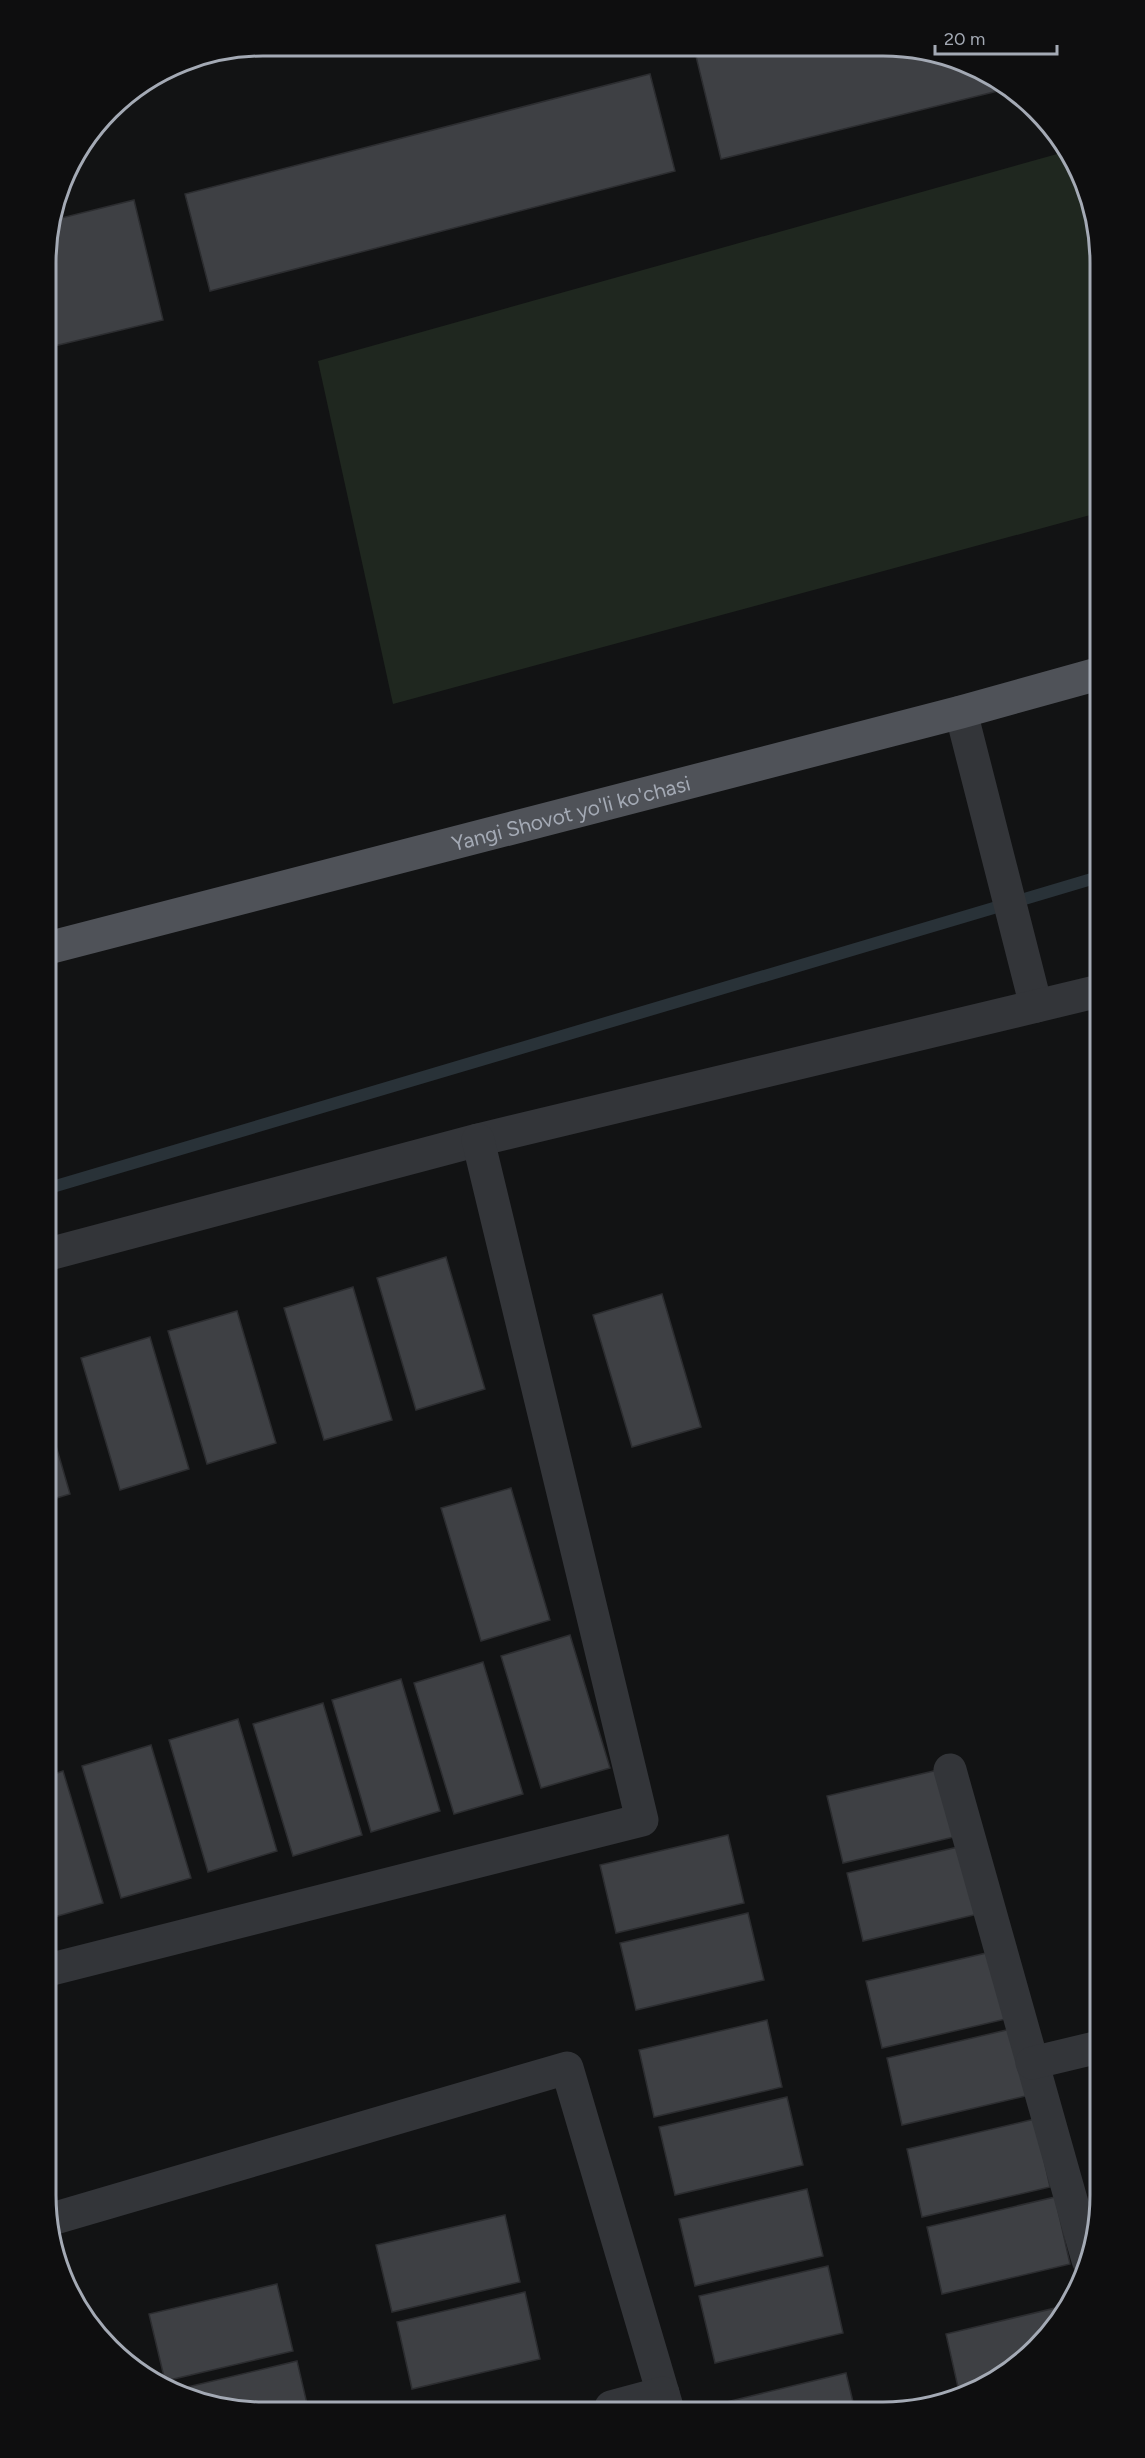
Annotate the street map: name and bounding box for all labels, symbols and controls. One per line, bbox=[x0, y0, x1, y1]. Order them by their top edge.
scale bar bbox=[935, 18, 1056, 56]
text: 20 m bbox=[944, 28, 985, 50]
street label: Yangi Shovot yo'li ko'chasi bbox=[449, 770, 693, 856]

